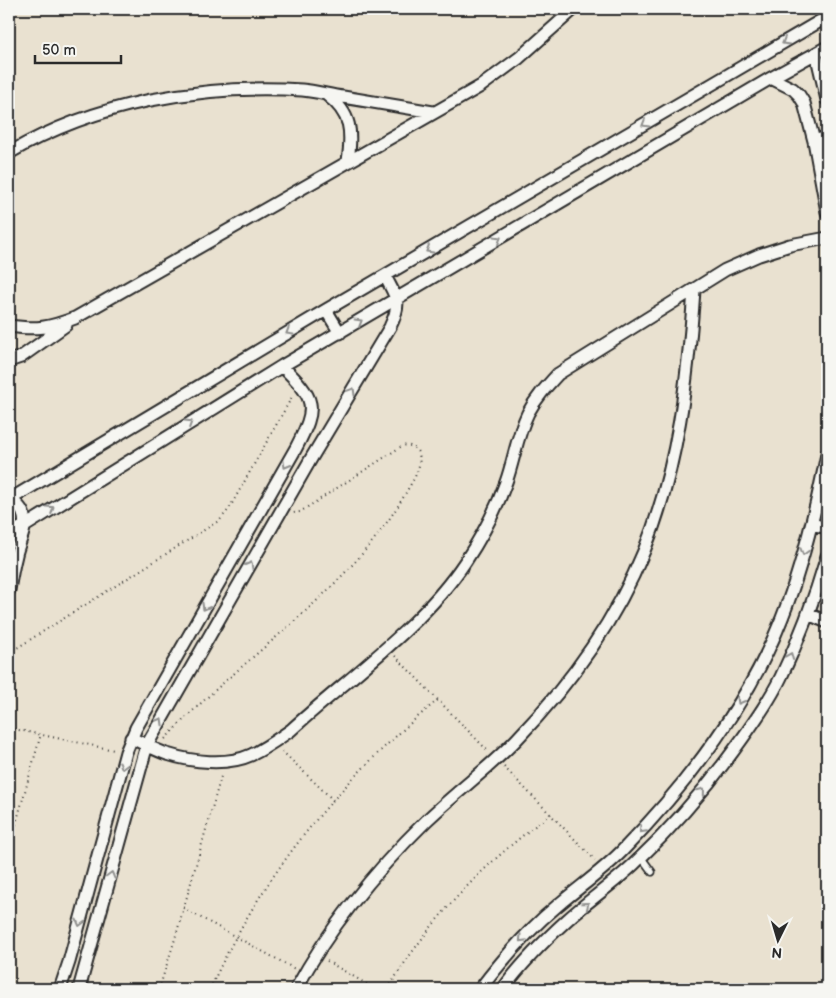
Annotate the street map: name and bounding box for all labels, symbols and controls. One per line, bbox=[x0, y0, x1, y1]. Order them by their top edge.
scale bar bbox=[35, 32, 121, 64]
one-way arrow bbox=[782, 35, 791, 45]
text: 50 m bbox=[42, 41, 76, 60]
one-way arrow bbox=[641, 118, 650, 128]
one-way arrow bbox=[493, 235, 502, 245]
one-way arrow bbox=[426, 244, 435, 254]
one-way arrow bbox=[353, 318, 362, 328]
one-way arrow bbox=[285, 326, 294, 336]
one-way arrow bbox=[345, 387, 355, 396]
one-way arrow bbox=[184, 420, 193, 429]
one-way arrow bbox=[282, 460, 292, 469]
one-way arrow bbox=[46, 506, 55, 515]
one-way arrow bbox=[799, 548, 810, 557]
one-way arrow bbox=[243, 561, 253, 570]
one-way arrow bbox=[201, 601, 211, 610]
one-way arrow bbox=[784, 652, 795, 661]
one-way arrow bbox=[737, 696, 747, 705]
one-way arrow bbox=[154, 717, 164, 726]
one-way arrow bbox=[118, 761, 128, 769]
one-way arrow bbox=[696, 788, 705, 797]
one-way arrow bbox=[639, 825, 648, 834]
one-way arrow bbox=[105, 871, 116, 879]
one-way arrow bbox=[580, 902, 589, 910]
north arrow bbox=[754, 916, 804, 966]
one-way arrow bbox=[75, 918, 85, 926]
one-way arrow bbox=[519, 933, 528, 942]
text: N bbox=[771, 944, 783, 961]

